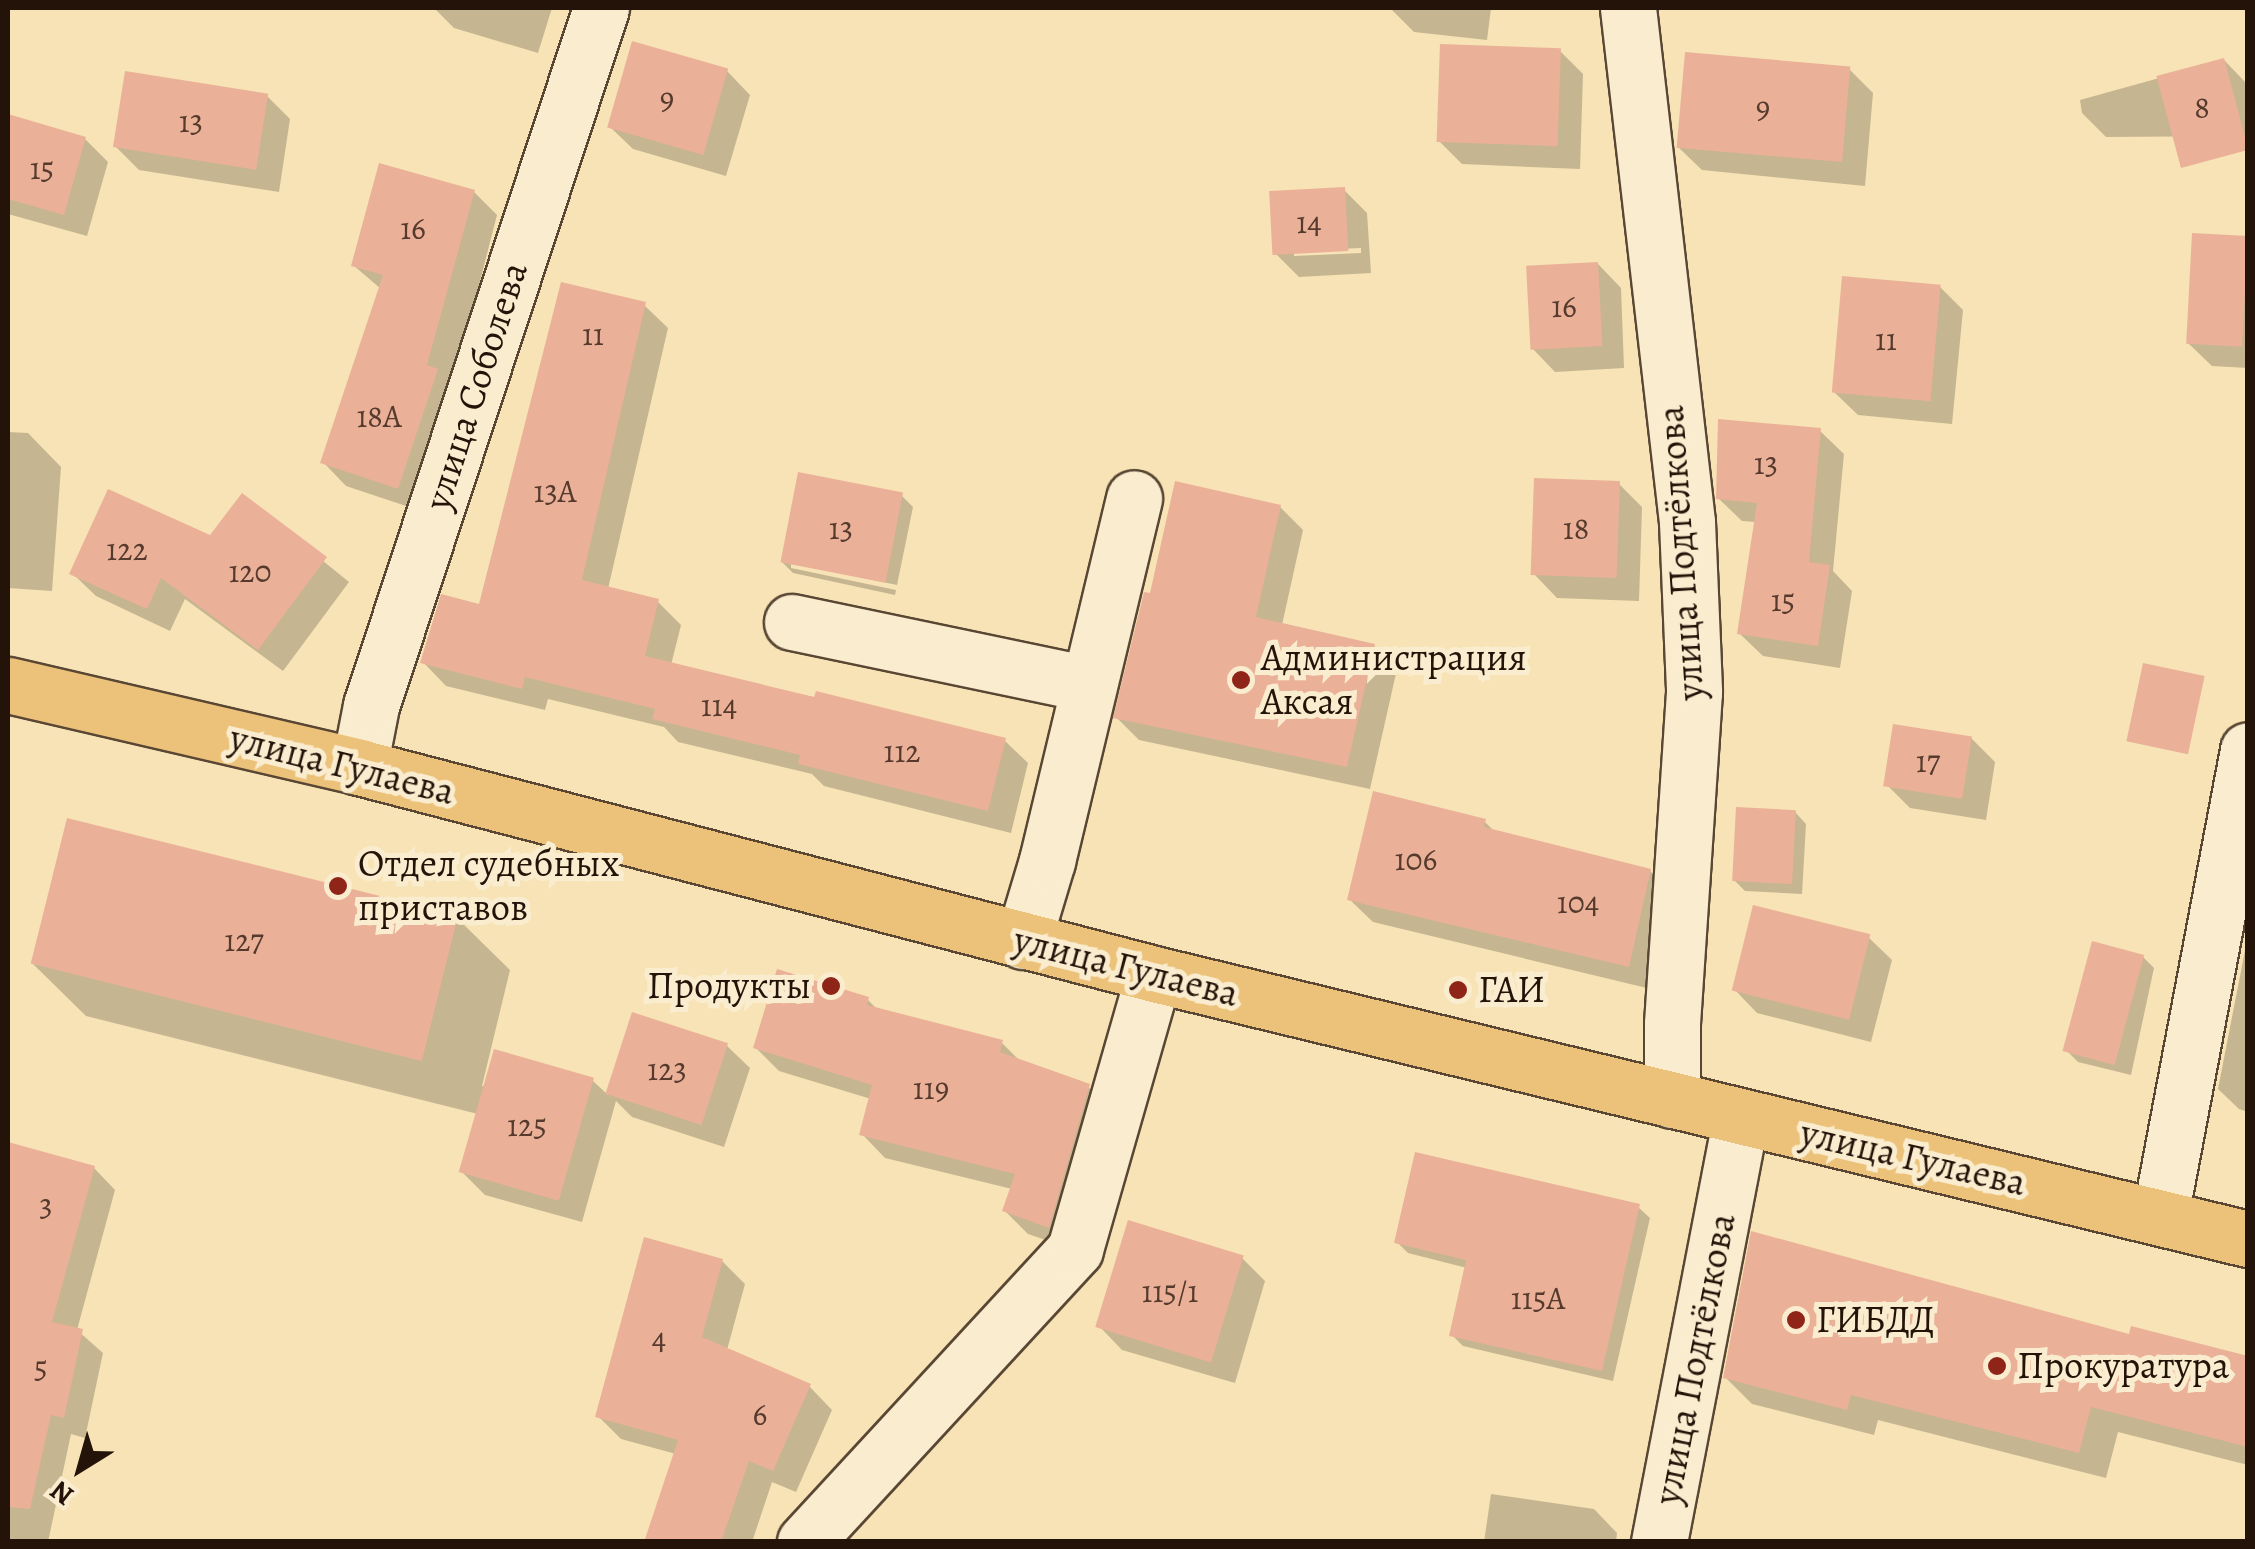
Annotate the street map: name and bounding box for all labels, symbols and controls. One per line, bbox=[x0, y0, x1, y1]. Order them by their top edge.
house number: 9 bbox=[660, 79, 674, 117]
house number: 9 bbox=[1756, 88, 1770, 126]
house number: 8 bbox=[2194, 88, 2210, 126]
house number: 13 bbox=[179, 102, 203, 140]
house number: 15 bbox=[30, 149, 54, 187]
house number: 14 bbox=[1296, 203, 1322, 241]
house number: 16 bbox=[400, 209, 426, 247]
street label: улица Соболева bbox=[414, 256, 538, 516]
house number: 16 bbox=[1551, 287, 1577, 325]
house number: 11 bbox=[582, 315, 604, 353]
house number: 11 bbox=[1875, 320, 1897, 358]
house number: 18А bbox=[356, 397, 402, 435]
street label: улица Подтёлкова bbox=[1648, 404, 1714, 702]
house number: 13 bbox=[1754, 444, 1778, 482]
house number: 13А bbox=[534, 472, 576, 510]
house number: 13 bbox=[829, 509, 853, 547]
house number: 18 bbox=[1563, 509, 1589, 547]
house number: 122 bbox=[106, 530, 148, 568]
house number: 120 bbox=[228, 552, 272, 590]
house number: 15 bbox=[1771, 581, 1795, 619]
place label: Администрация Аксая bbox=[1261, 635, 1527, 724]
marker: Администрация Аксая bbox=[1230, 669, 1252, 691]
house number: 114 bbox=[701, 686, 737, 724]
street label: улица Гулаева bbox=[225, 715, 459, 815]
house number: 112 bbox=[883, 732, 921, 770]
house number: 17 bbox=[1916, 742, 1940, 780]
house number: 106 bbox=[1395, 840, 1437, 878]
place label: Отдел судебных приставов bbox=[358, 841, 619, 931]
marker: Отдел судебных приставов bbox=[327, 875, 349, 897]
house number: 104 bbox=[1557, 883, 1599, 921]
street label: улица Гулаева bbox=[1009, 917, 1243, 1017]
house number: 127 bbox=[224, 921, 264, 959]
place label: Продукты bbox=[647, 963, 811, 1009]
place label: ГАИ bbox=[1478, 967, 1545, 1013]
marker: Продукты bbox=[820, 975, 842, 997]
marker: ГАИ bbox=[1447, 979, 1469, 1001]
house number: 123 bbox=[647, 1050, 687, 1088]
house number: 119 bbox=[913, 1069, 949, 1107]
house number: 125 bbox=[507, 1106, 547, 1144]
street label: улица Гулаева bbox=[1796, 1110, 2030, 1206]
house number: 3 bbox=[39, 1186, 53, 1224]
street label: улица Подтёлкова bbox=[1644, 1210, 1746, 1508]
house number: 115/1 bbox=[1141, 1272, 1199, 1310]
house number: 115А bbox=[1511, 1279, 1565, 1317]
place label: ГИБДД bbox=[1816, 1297, 1935, 1343]
marker: ГИБДД bbox=[1785, 1309, 1807, 1331]
house number: 4 bbox=[652, 1319, 666, 1357]
place label: Прокуратура bbox=[2017, 1343, 2229, 1389]
house number: 5 bbox=[34, 1348, 48, 1386]
marker: Прокуратура bbox=[1986, 1355, 2008, 1377]
house number: 6 bbox=[753, 1395, 767, 1433]
north arrow bbox=[30, 1419, 130, 1519]
text: N bbox=[42, 1472, 82, 1514]

